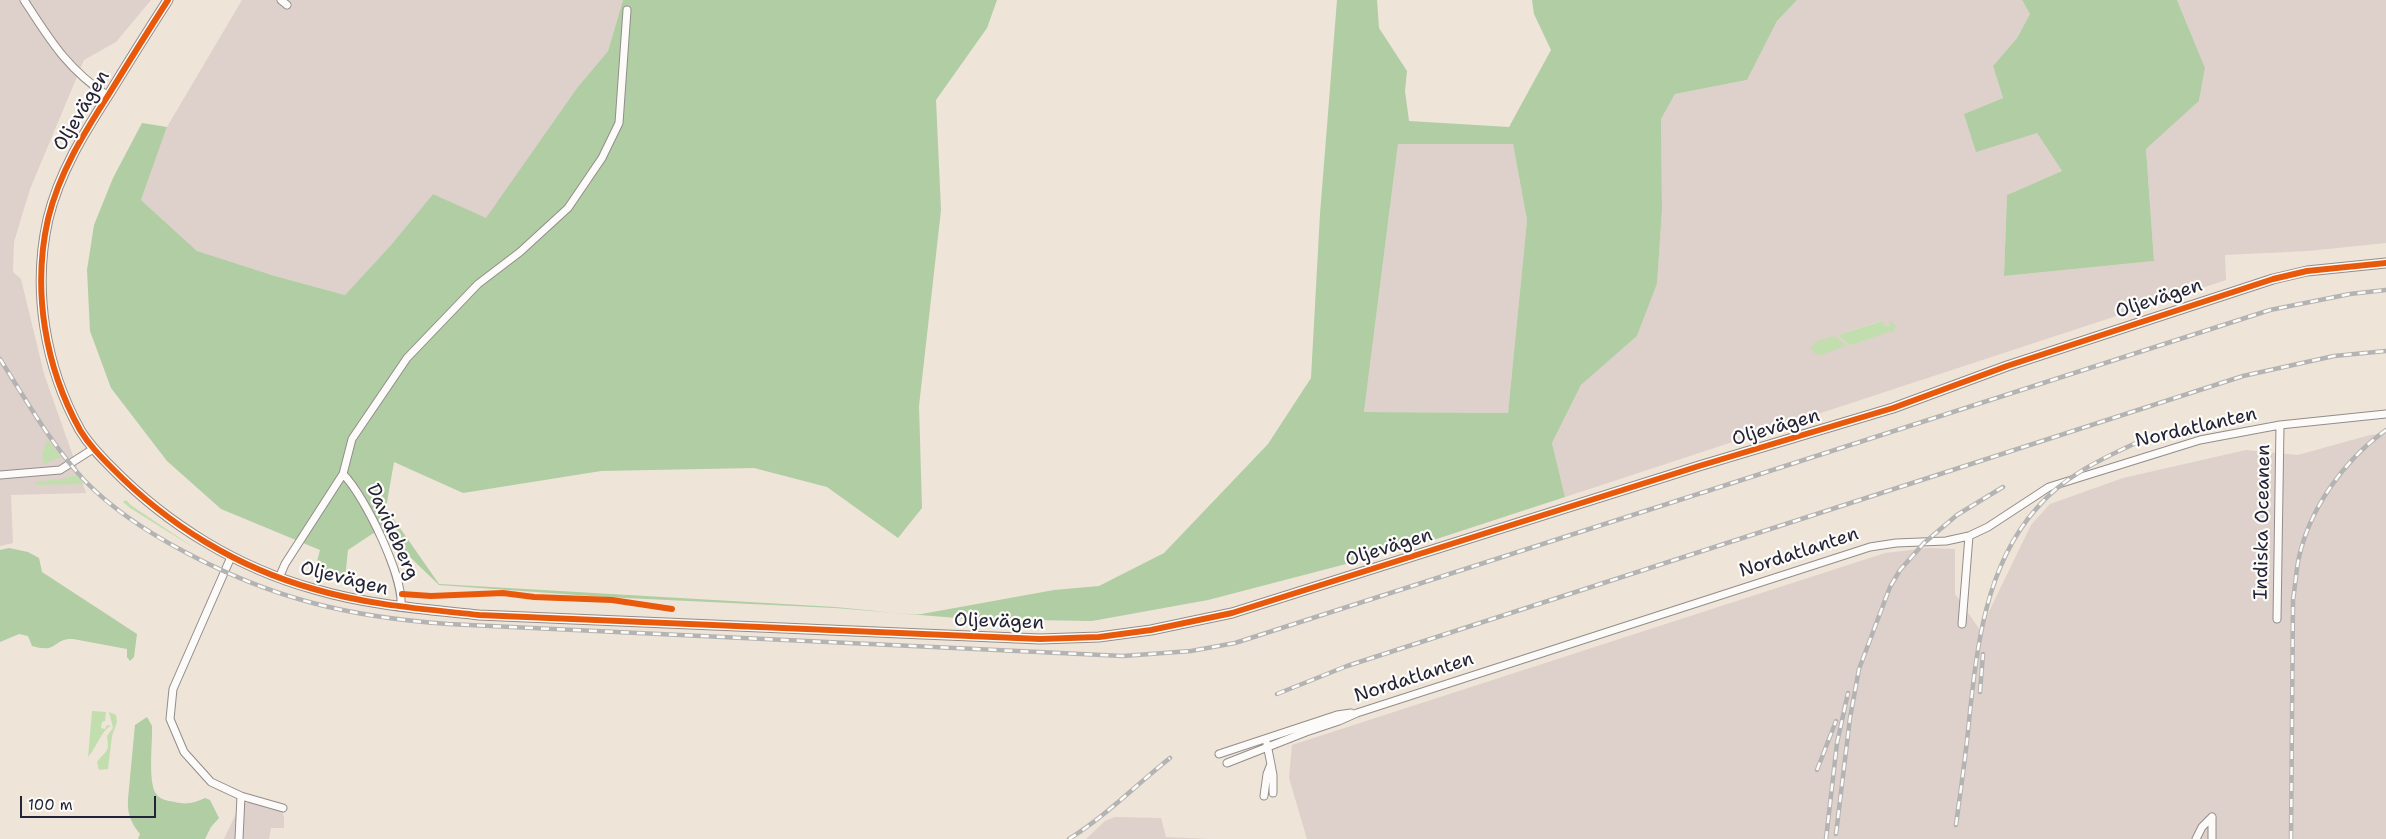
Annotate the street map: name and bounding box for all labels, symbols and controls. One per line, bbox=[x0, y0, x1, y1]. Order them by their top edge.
street label: Oljevägen bbox=[49, 67, 115, 155]
street label: Oljevägen bbox=[2113, 274, 2205, 324]
street label: Nordatlanten bbox=[2133, 403, 2259, 453]
street label: Oljevägen bbox=[1730, 405, 1822, 451]
street label: Indiska Oceanen bbox=[2250, 444, 2276, 600]
street label: Davideberg bbox=[361, 481, 423, 583]
street label: Nordatlanten bbox=[1736, 523, 1862, 583]
street label: Oljevägen bbox=[1343, 524, 1435, 572]
street label: Oljevägen bbox=[298, 557, 390, 601]
street label: Oljevägen bbox=[954, 609, 1044, 635]
street label: Nordatlanten bbox=[1351, 648, 1477, 708]
scale bar bbox=[22, 786, 159, 818]
text: 100 m bbox=[28, 795, 73, 815]

